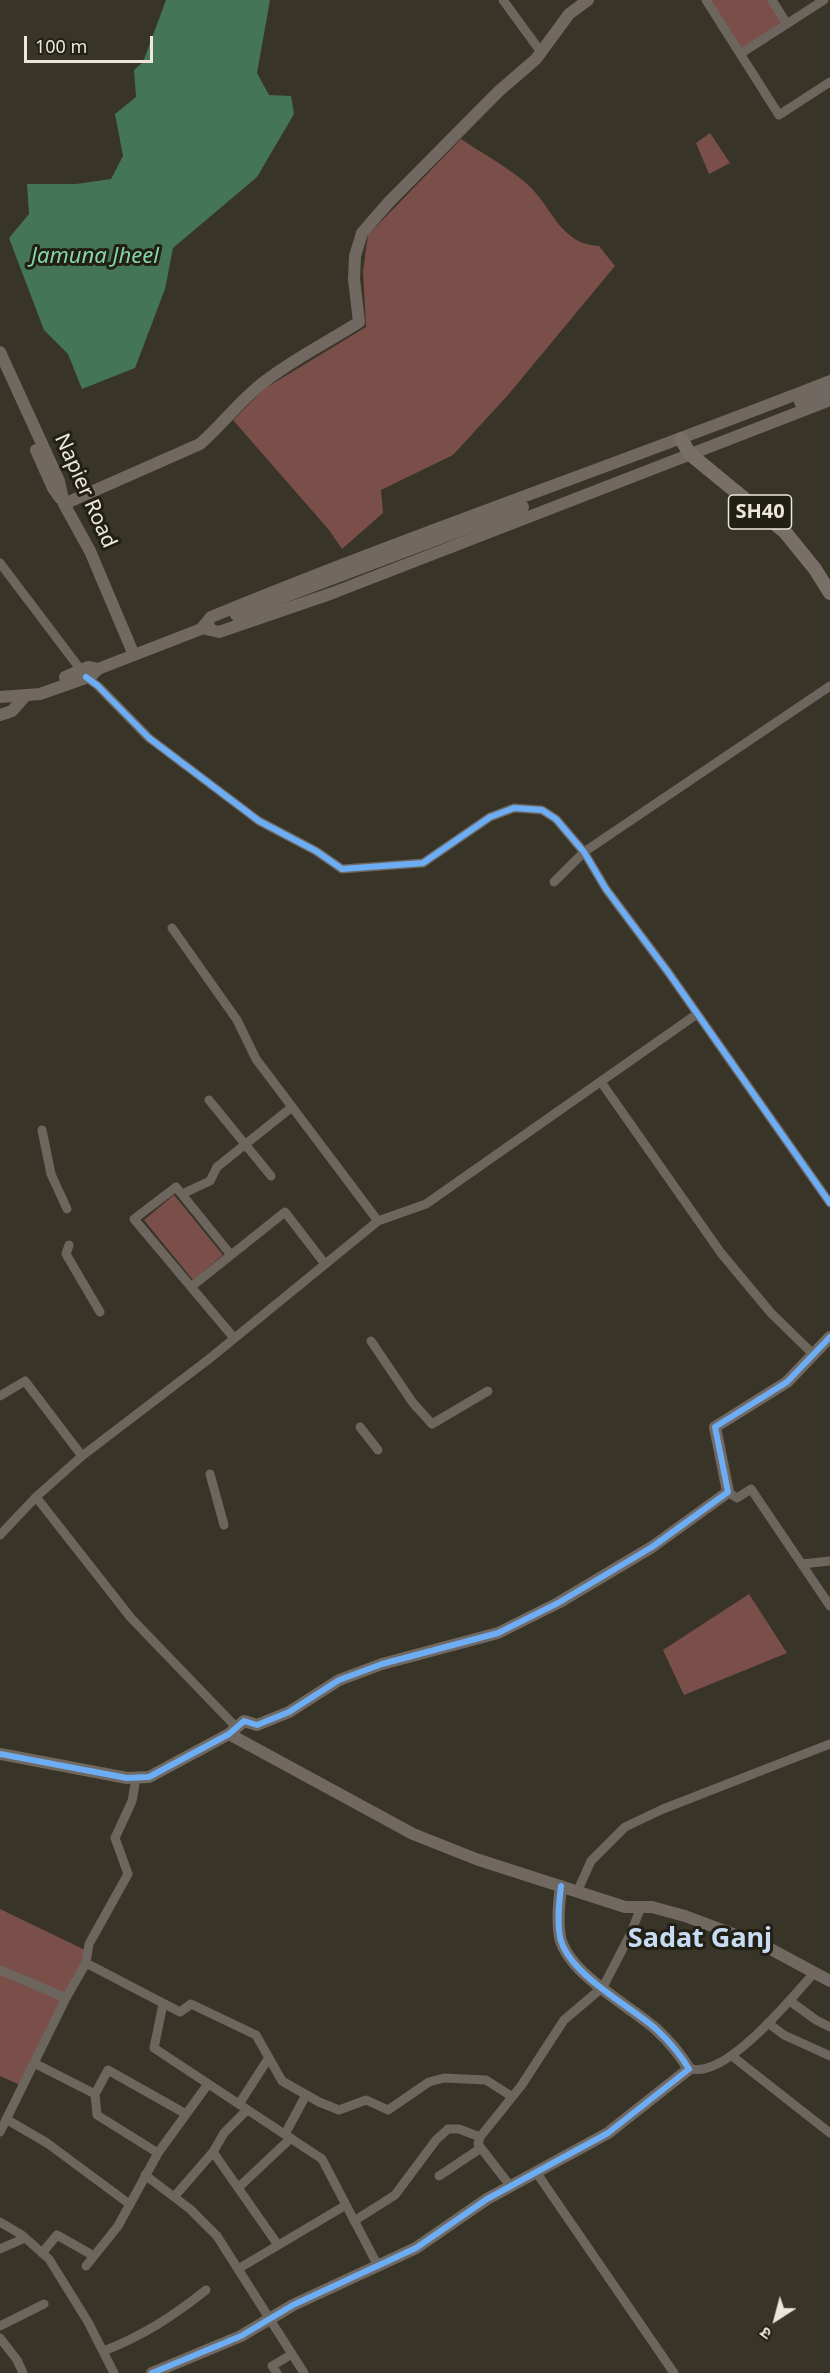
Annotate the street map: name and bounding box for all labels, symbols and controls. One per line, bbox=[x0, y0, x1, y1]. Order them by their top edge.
scale bar bbox=[27, 24, 156, 62]
text: 100 m bbox=[35, 34, 87, 58]
water label: Jamuna Jheel bbox=[31, 244, 159, 270]
street label: Napier Road bbox=[49, 430, 121, 552]
road number: SH40 bbox=[728, 495, 792, 529]
district label: Sadat Ganj bbox=[628, 1923, 772, 1955]
north arrow bbox=[746, 2289, 806, 2349]
text: उ bbox=[755, 2322, 776, 2345]

